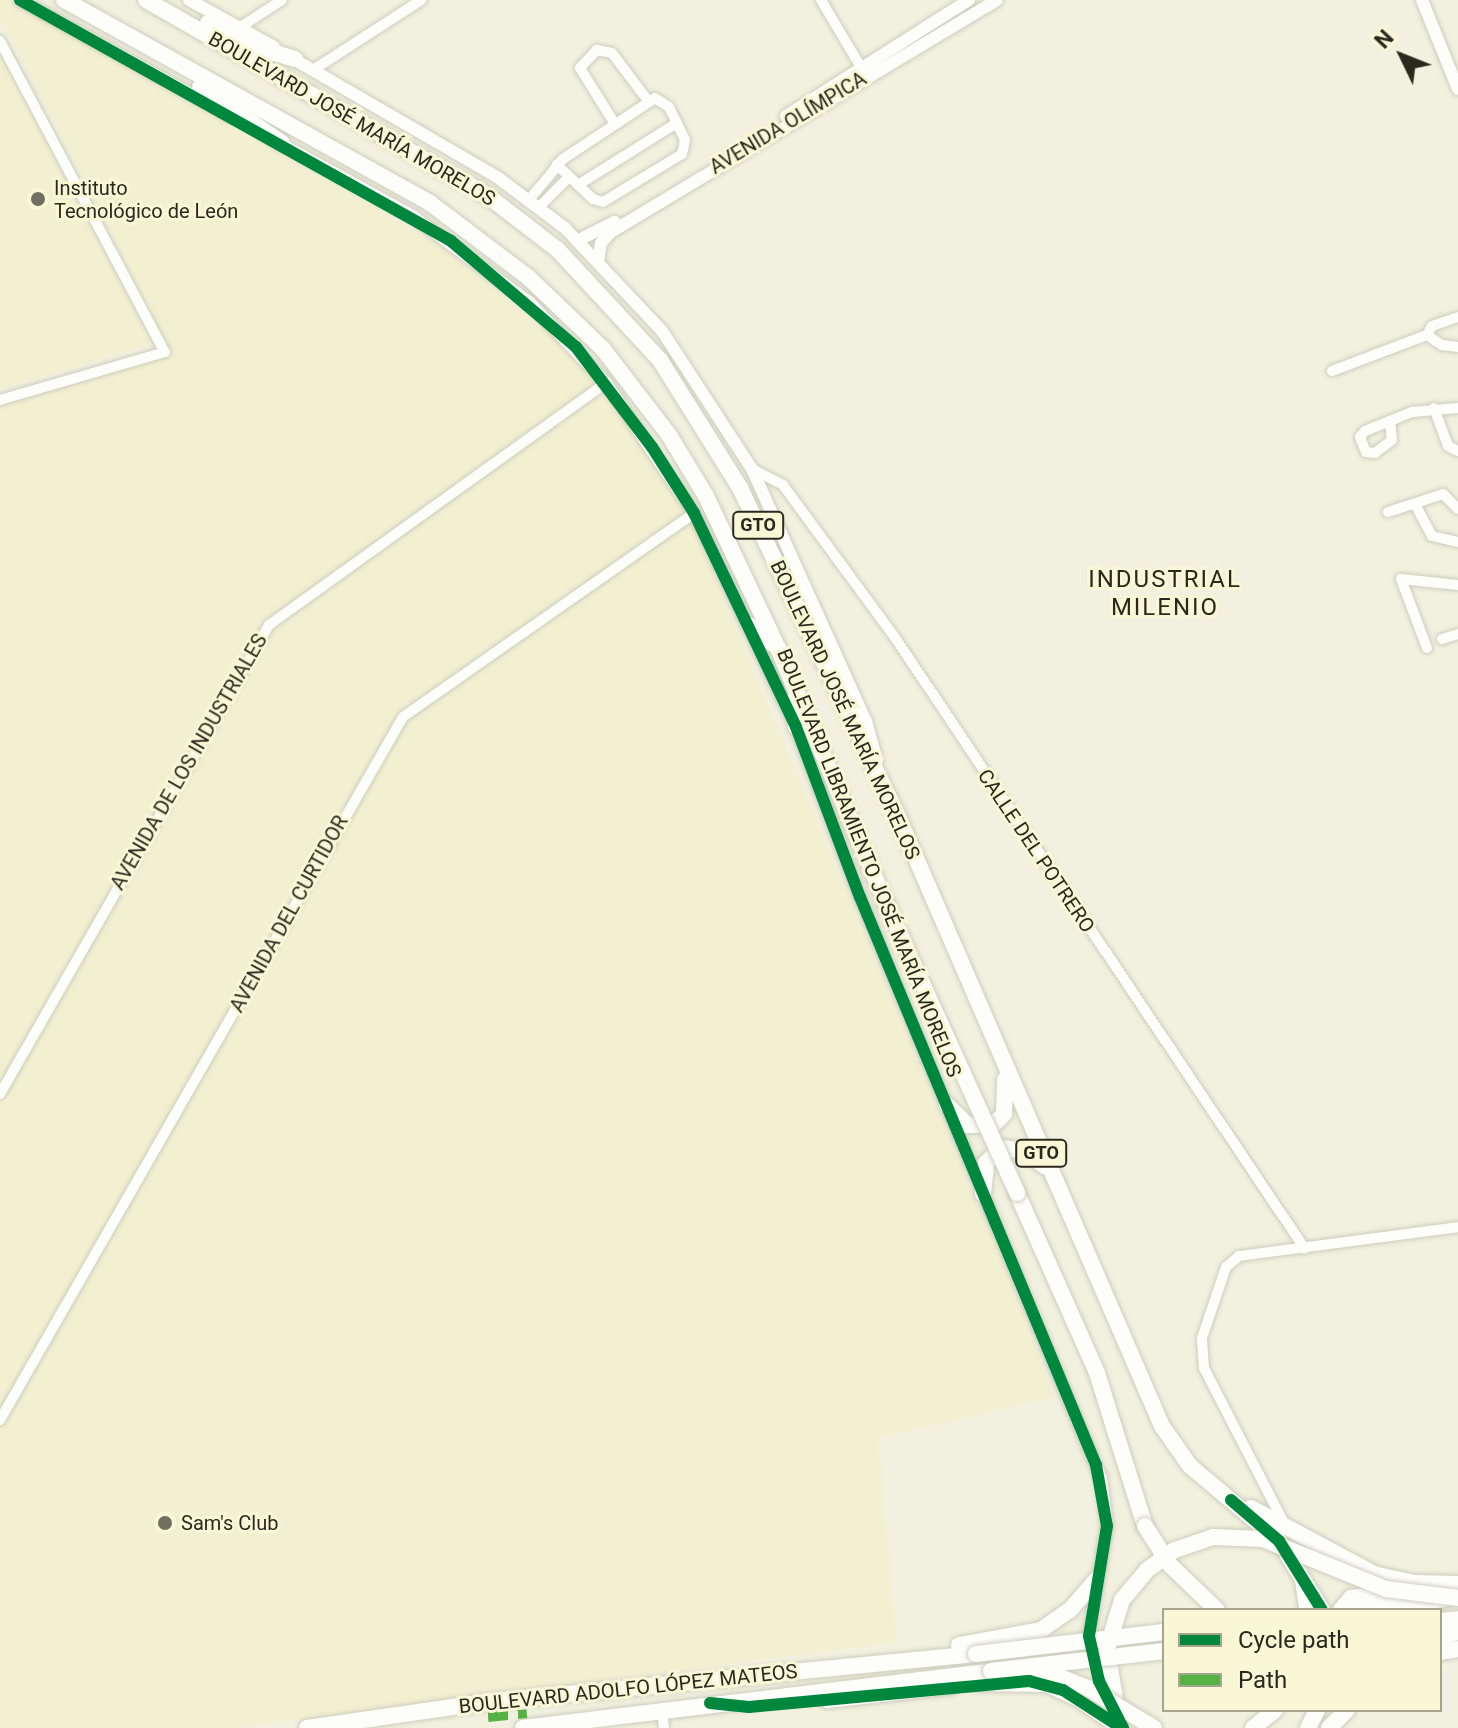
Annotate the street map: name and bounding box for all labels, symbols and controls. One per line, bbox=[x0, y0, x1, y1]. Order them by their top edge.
north arrow bbox=[1362, 16, 1442, 96]
text: N bbox=[1370, 25, 1399, 53]
street label: BOULEVARD JOSÉ MARÍA MORELOS bbox=[204, 27, 500, 211]
street label: AVENIDA OLÍMPICA bbox=[705, 67, 871, 179]
place label: Instituto Tecnológico de León bbox=[54, 176, 238, 223]
marker: Instituto Tecnológico de León bbox=[29, 190, 47, 208]
road number: GTO bbox=[732, 511, 784, 539]
street label: BOULEVARD JOSÉ MARÍA MORELOS bbox=[765, 557, 925, 863]
district label: INDUSTRIAL MILENIO bbox=[1088, 566, 1242, 622]
street label: AVENIDA DE LOS INDUSTRIALES bbox=[106, 630, 272, 894]
street label: BOULEVARD LIBRAMIENTO JOSÉ MARÍA MORELOS bbox=[772, 645, 966, 1081]
street label: CALLE DEL POTRERO bbox=[972, 765, 1100, 937]
street label: AVENIDA DEL CURTIDOR bbox=[225, 811, 353, 1017]
road number: GTO bbox=[1015, 1139, 1067, 1167]
place label: Sam's Club bbox=[181, 1511, 278, 1535]
marker: Sam's Club bbox=[156, 1514, 174, 1532]
legend bbox=[1162, 1608, 1442, 1712]
text: Cycle path bbox=[1238, 1626, 1350, 1654]
street label: BOULEVARD ADOLFO LÓPEZ MATEOS bbox=[457, 1659, 799, 1719]
text: Path bbox=[1238, 1666, 1287, 1694]

